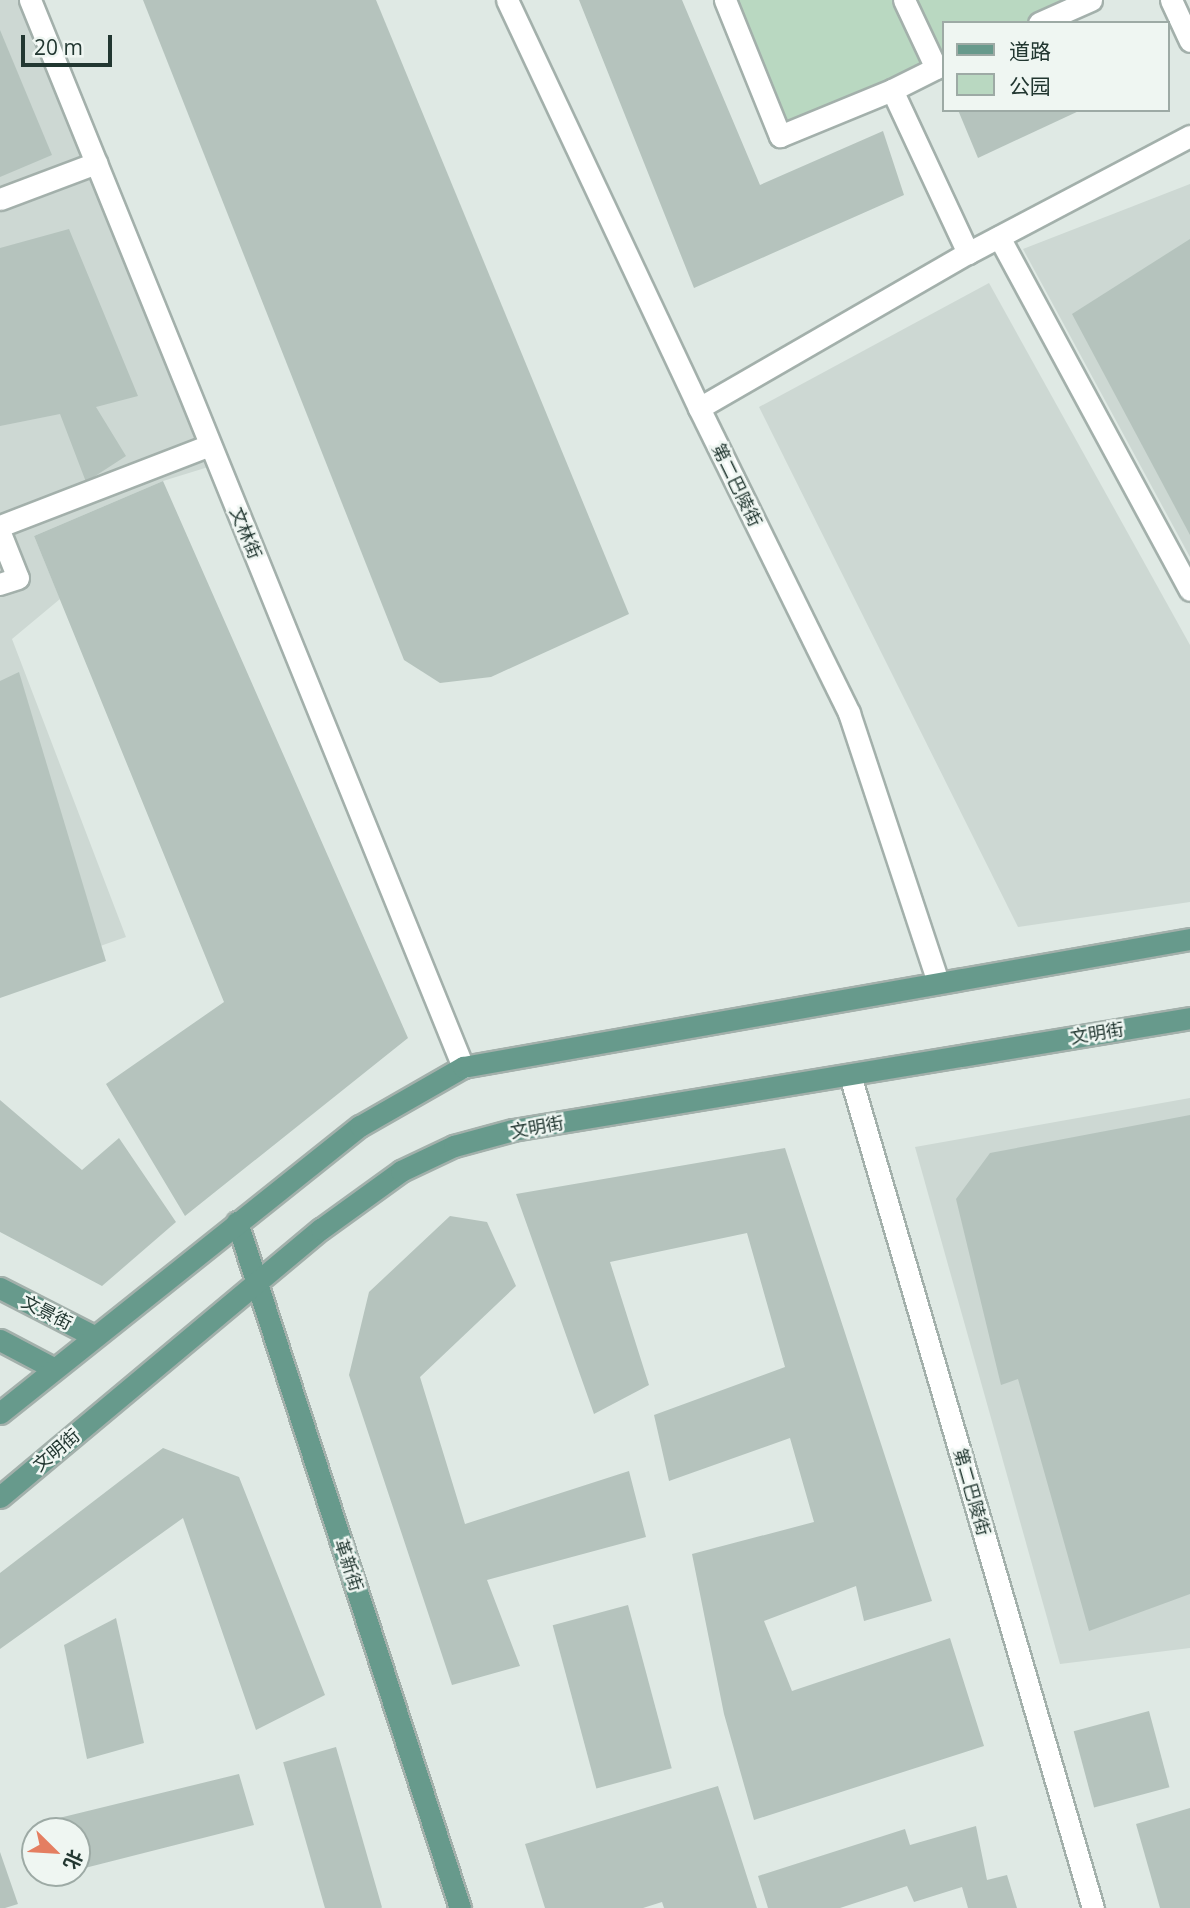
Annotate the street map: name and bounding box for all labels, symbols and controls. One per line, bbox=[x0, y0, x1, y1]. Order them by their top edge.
scale bar bbox=[24, 21, 116, 65]
legend bbox=[942, 21, 1169, 112]
text: 20 m bbox=[34, 33, 83, 61]
text: 道路 bbox=[1009, 37, 1051, 65]
text: 公园 bbox=[1009, 72, 1051, 100]
street label: 第二巴陵街 bbox=[708, 440, 766, 530]
street label: 文林街 bbox=[226, 504, 266, 562]
street label: 文明街 bbox=[1069, 1018, 1125, 1048]
street label: 文明街 bbox=[509, 1112, 565, 1142]
street label: 文景街 bbox=[18, 1290, 76, 1334]
street label: 文明街 bbox=[28, 1424, 84, 1476]
street label: 第二巴陵街 bbox=[949, 1446, 995, 1538]
street label: 革新街 bbox=[330, 1536, 368, 1594]
north arrow bbox=[21, 1817, 91, 1887]
text: 北 bbox=[58, 1846, 89, 1874]

